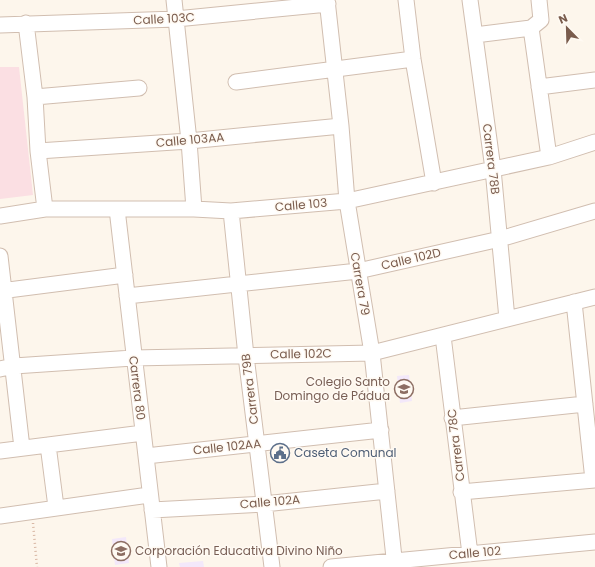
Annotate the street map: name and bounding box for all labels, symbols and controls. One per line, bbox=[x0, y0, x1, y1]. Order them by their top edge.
street label: Calle 103C bbox=[133, 8, 195, 29]
north arrow bbox=[547, 8, 587, 48]
text: N bbox=[556, 10, 570, 28]
street label: Carrera 78B bbox=[479, 123, 504, 195]
street label: Calle 103AA bbox=[155, 128, 225, 151]
street label: Calle 103 bbox=[274, 194, 328, 215]
street label: Calle 102D bbox=[379, 243, 442, 274]
street label: Carrera 79 bbox=[347, 251, 374, 317]
street label: Calle 102C bbox=[270, 344, 332, 363]
street label: Carrera 79B bbox=[237, 353, 262, 425]
street label: Carrera 80 bbox=[125, 355, 150, 421]
place label: Colegio Santo Domingo de Pádua bbox=[274, 373, 390, 404]
school or university icon: Colegio Santo Domingo de Pádua bbox=[393, 378, 415, 400]
street label: Carrera 78C bbox=[443, 408, 468, 482]
street label: Calle 102AA bbox=[192, 434, 262, 459]
public building icon: Caseta Comunal bbox=[269, 442, 291, 464]
place label: Caseta Comunal bbox=[294, 444, 397, 461]
street label: Calle 102A bbox=[239, 490, 301, 513]
school or university icon: Corporación Educativa Divino Niño bbox=[110, 540, 132, 562]
place label: Corporación Educativa Divino Niño bbox=[135, 542, 343, 559]
street label: Calle 102 bbox=[448, 542, 502, 563]

